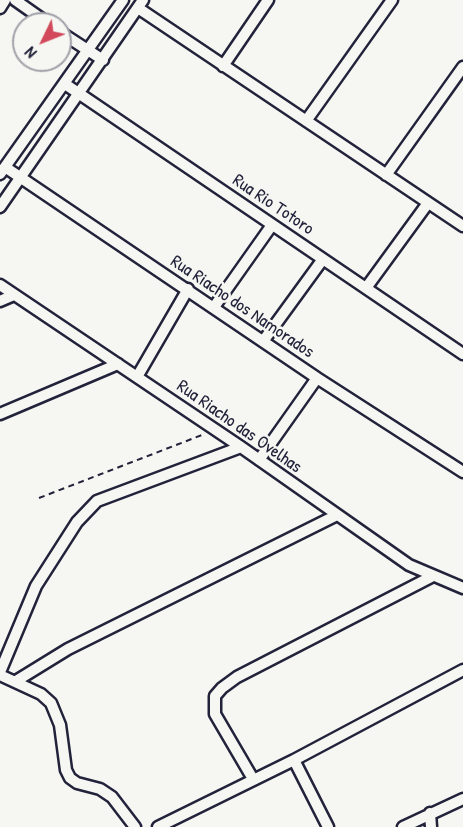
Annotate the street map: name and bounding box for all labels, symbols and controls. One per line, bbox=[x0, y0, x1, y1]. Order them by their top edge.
north arrow bbox=[12, 12, 72, 72]
text: N bbox=[19, 42, 41, 64]
street label: Rua Rio Totoro bbox=[228, 170, 318, 240]
street label: Rua Riacho dos Namorados bbox=[166, 251, 318, 363]
street label: Rua Riacho das Ovelhas bbox=[172, 376, 306, 478]

